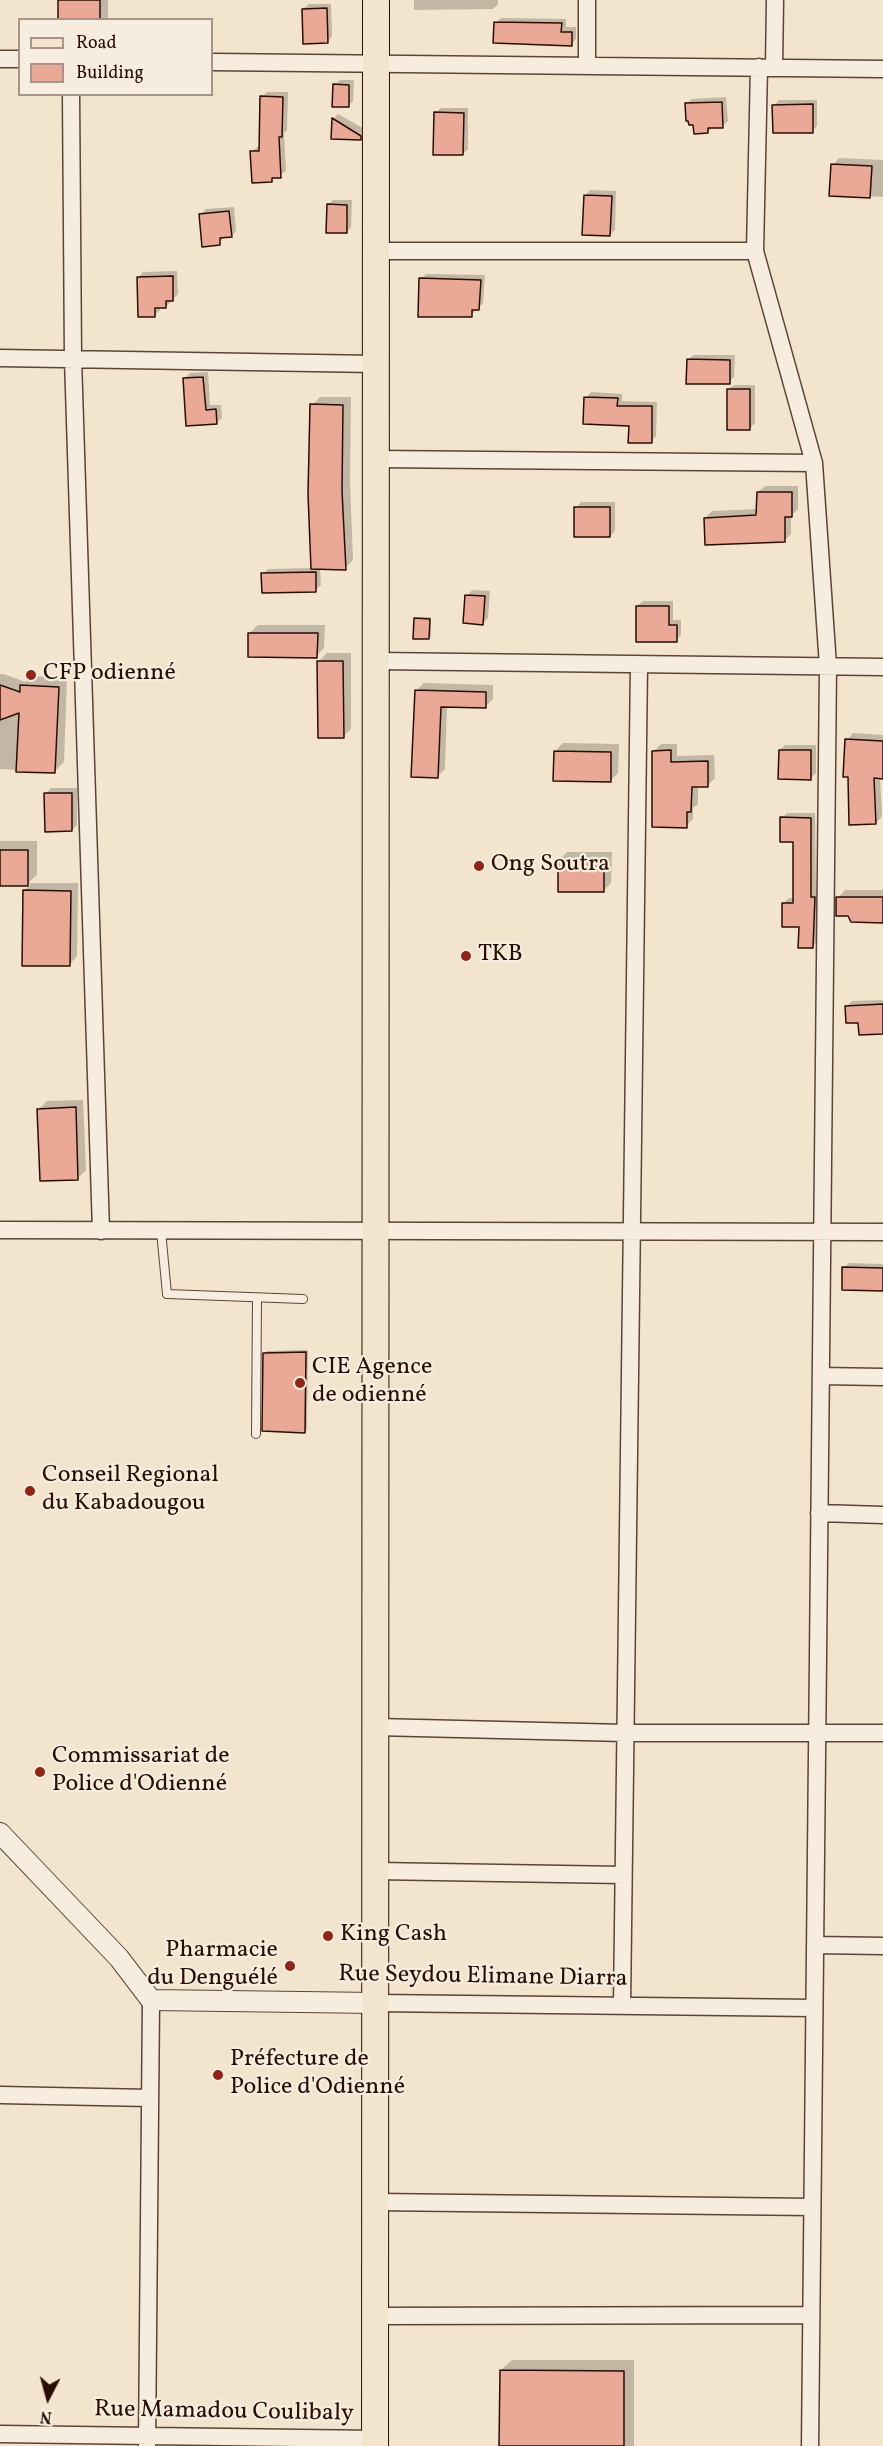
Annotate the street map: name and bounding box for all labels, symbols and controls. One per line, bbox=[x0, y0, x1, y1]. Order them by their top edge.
legend bbox=[18, 18, 213, 96]
text: Road bbox=[76, 31, 117, 56]
text: Building bbox=[76, 61, 144, 86]
place label: CFP odienné bbox=[43, 661, 176, 689]
marker: CFP odienné bbox=[24, 668, 38, 682]
place label: Ong Soutra bbox=[491, 852, 610, 880]
marker: Ong Soutra bbox=[472, 859, 486, 873]
place label: TKB bbox=[478, 942, 523, 970]
marker: TKB bbox=[459, 949, 473, 963]
place label: CIE Agence de odienné bbox=[312, 1355, 432, 1411]
marker: CIE Agence de odienné bbox=[293, 1376, 307, 1390]
place label: Conseil Regional du Kabadougou bbox=[42, 1463, 219, 1519]
marker: Conseil Regional du Kabadougou bbox=[23, 1484, 37, 1498]
place label: Commissariat de Police d'Odienné bbox=[52, 1744, 230, 1800]
marker: Commissariat de Police d'Odienné bbox=[33, 1765, 47, 1779]
place label: King Cash bbox=[340, 1922, 447, 1950]
marker: King Cash bbox=[321, 1929, 335, 1943]
place label: Pharmacie du Denguélé bbox=[147, 1938, 278, 1994]
marker: Pharmacie du Denguélé bbox=[283, 1959, 297, 1973]
street label: Rue Seydou Elimane Diarra bbox=[338, 1961, 628, 1995]
place label: Préfecture de Police d'Odienné bbox=[230, 2047, 405, 2103]
marker: Préfecture de Police d'Odienné bbox=[211, 2068, 225, 2082]
north arrow bbox=[18, 2368, 78, 2428]
street label: Rue Mamadou Coulibaly bbox=[94, 2396, 354, 2430]
text: N bbox=[39, 2404, 53, 2427]

